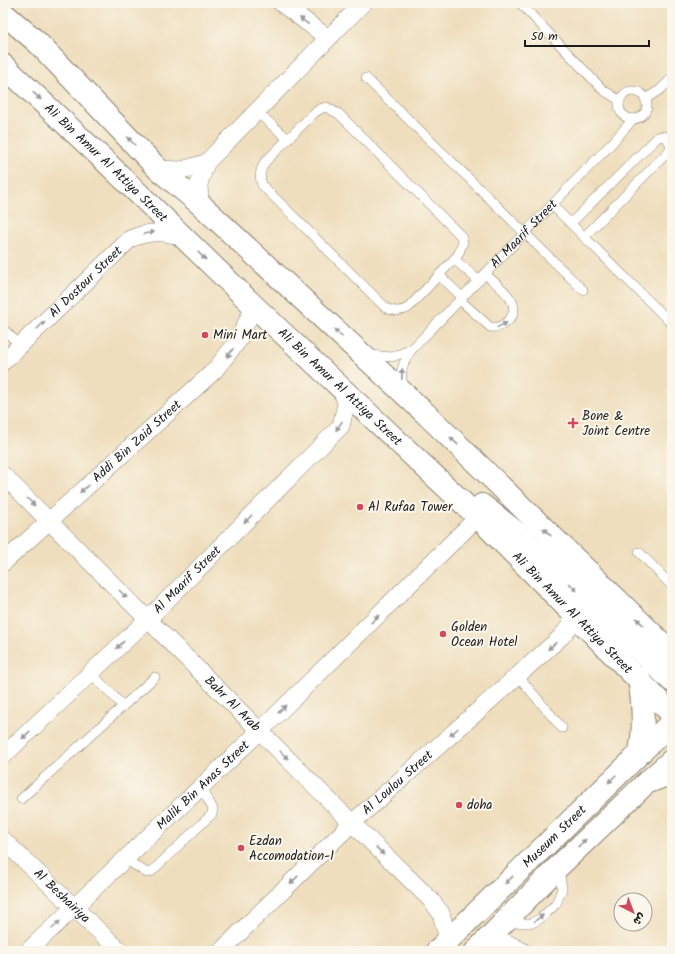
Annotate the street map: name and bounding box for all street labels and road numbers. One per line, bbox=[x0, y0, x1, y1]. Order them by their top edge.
street label: Ali Bin Amur Al Attiya Street bbox=[39, 98, 173, 228]
street label: Al Maarif Street bbox=[485, 194, 563, 273]
street label: Al Dostour Street bbox=[44, 240, 128, 323]
street label: Ali Bin Amur Al Attiya Street bbox=[273, 323, 408, 452]
street label: Addi Bin Zaid Street bbox=[87, 394, 187, 488]
street label: Al Maarif Street bbox=[148, 540, 227, 619]
street label: Ali Bin Amur Al Attiya Street bbox=[507, 547, 638, 679]
street label: Bahr Al Arab bbox=[199, 671, 266, 737]
street label: Malik Bin Anas Street bbox=[151, 735, 255, 835]
street label: Al Loulou Street bbox=[357, 744, 438, 820]
street label: Museum Street bbox=[517, 799, 592, 873]
street label: Al Beshairiya bbox=[28, 863, 95, 928]

